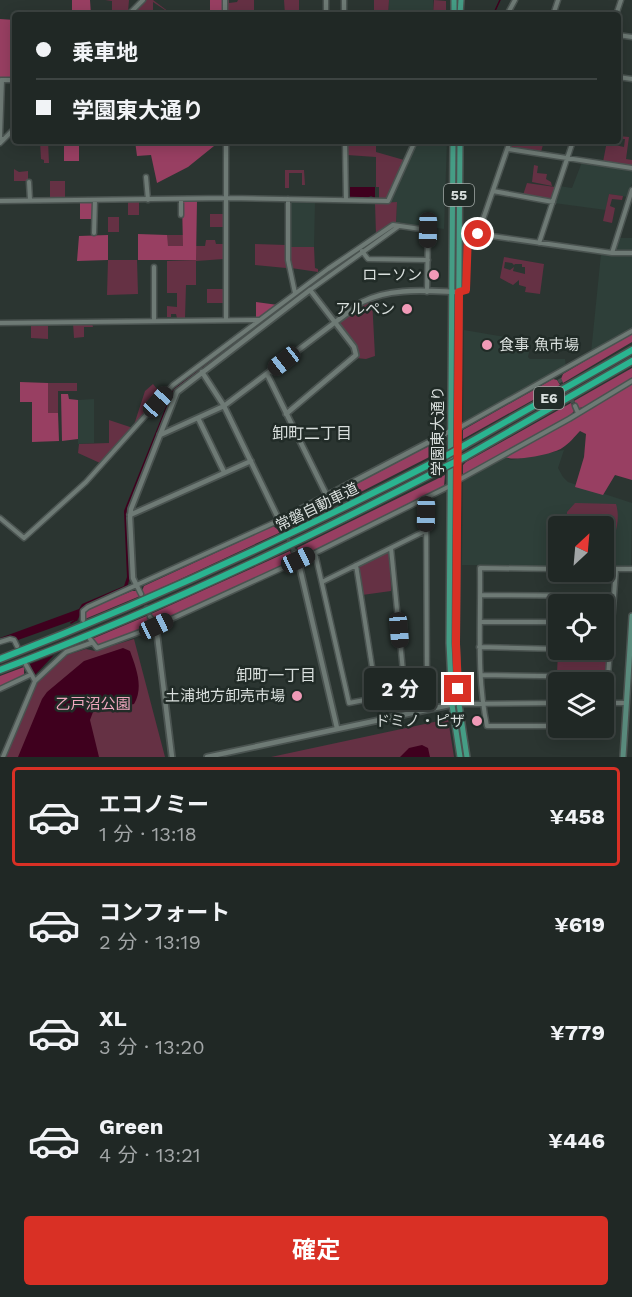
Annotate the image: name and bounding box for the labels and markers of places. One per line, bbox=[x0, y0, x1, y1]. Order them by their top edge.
place label: ローソン bbox=[362, 266, 422, 284]
marker: ローソン bbox=[427, 268, 441, 282]
place label: アルペン bbox=[335, 300, 395, 318]
marker: アルペン bbox=[400, 302, 414, 316]
place label: 食事 魚市場 bbox=[499, 336, 579, 354]
marker: 食事 魚市場 bbox=[480, 338, 494, 352]
place label: 土浦地方卸売市場 bbox=[165, 687, 285, 705]
marker: 土浦地方卸売市場 bbox=[290, 689, 304, 703]
place label: ドミノ・ピザ bbox=[375, 712, 465, 730]
marker: ドミノ・ピザ bbox=[470, 714, 484, 728]

